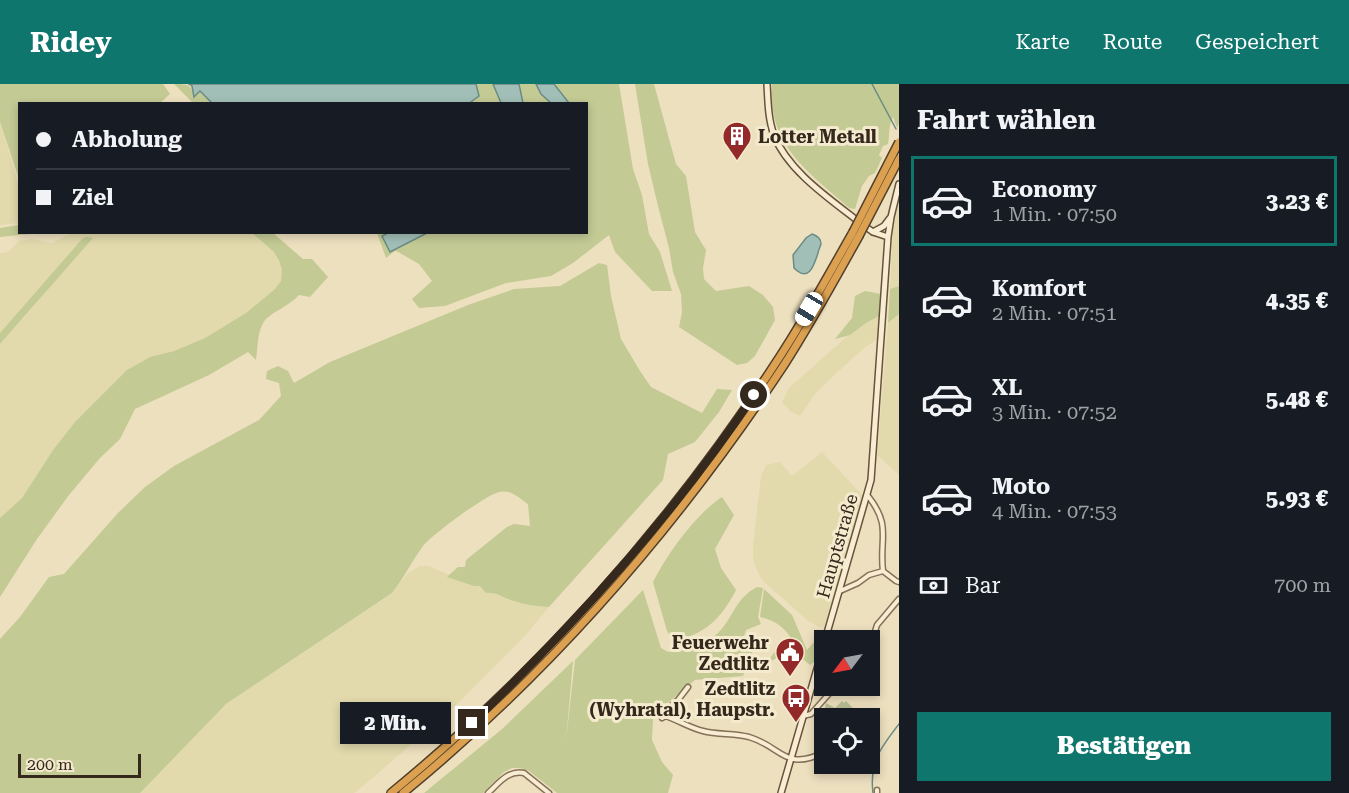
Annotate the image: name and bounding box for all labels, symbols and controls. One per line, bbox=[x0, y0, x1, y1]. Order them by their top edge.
text: Ridey bbox=[30, 26, 112, 59]
text: Karte bbox=[1015, 30, 1070, 54]
text: Route bbox=[1103, 30, 1162, 54]
text: Gespeichert bbox=[1195, 30, 1319, 54]
text: Fahrt wählen bbox=[917, 104, 1096, 136]
building icon: Lotter Metall bbox=[721, 120, 753, 162]
place label: Lotter Metall bbox=[758, 126, 877, 147]
text: Abholung bbox=[72, 127, 182, 152]
icon: car bbox=[920, 174, 974, 228]
text: Economy bbox=[992, 177, 1096, 202]
text: Ziel bbox=[72, 185, 113, 210]
text: 3.23 € bbox=[1266, 189, 1328, 214]
text: 1 Min. · 07:50 bbox=[992, 202, 1117, 226]
icon: car bbox=[920, 273, 974, 327]
text: Komfort bbox=[992, 276, 1087, 301]
text: 4.35 € bbox=[1266, 288, 1328, 313]
car bbox=[792, 289, 826, 329]
text: 2 Min. · 07:51 bbox=[992, 301, 1117, 325]
icon: car bbox=[920, 372, 974, 426]
text: XL bbox=[992, 375, 1022, 400]
route start bbox=[740, 381, 767, 408]
text: 5.48 € bbox=[1266, 387, 1328, 412]
text: 3 Min. · 07:52 bbox=[992, 400, 1117, 424]
icon: car bbox=[920, 471, 974, 525]
text: Moto bbox=[992, 474, 1050, 499]
text: 5.93 € bbox=[1266, 486, 1328, 511]
street label: Hauptstraße bbox=[812, 491, 862, 601]
text: 4 Min. · 07:53 bbox=[992, 499, 1117, 523]
icon: cash bbox=[917, 569, 950, 602]
text: Bar bbox=[965, 573, 1001, 598]
text: 700 m bbox=[1274, 573, 1331, 597]
north arrow bbox=[814, 630, 880, 696]
map controls bbox=[814, 630, 880, 774]
place label: Feuerwehr Zedtlitz bbox=[672, 632, 769, 674]
public building icon: Feuerwehr Zedtlitz bbox=[774, 636, 806, 678]
place label: Zedtlitz (Wyhratal), Haupstr. bbox=[589, 678, 775, 720]
bus stop icon: Zedtlitz (Wyhratal), Haupstr. bbox=[780, 682, 812, 724]
callout: 2 Min. bbox=[340, 702, 451, 744]
button: locate bbox=[814, 708, 880, 774]
route end bbox=[458, 709, 485, 736]
text: 2 Min. bbox=[364, 711, 427, 735]
button: Bestätigen bbox=[917, 712, 1331, 781]
scale bar bbox=[18, 751, 141, 778]
text: 200 m bbox=[27, 755, 73, 774]

